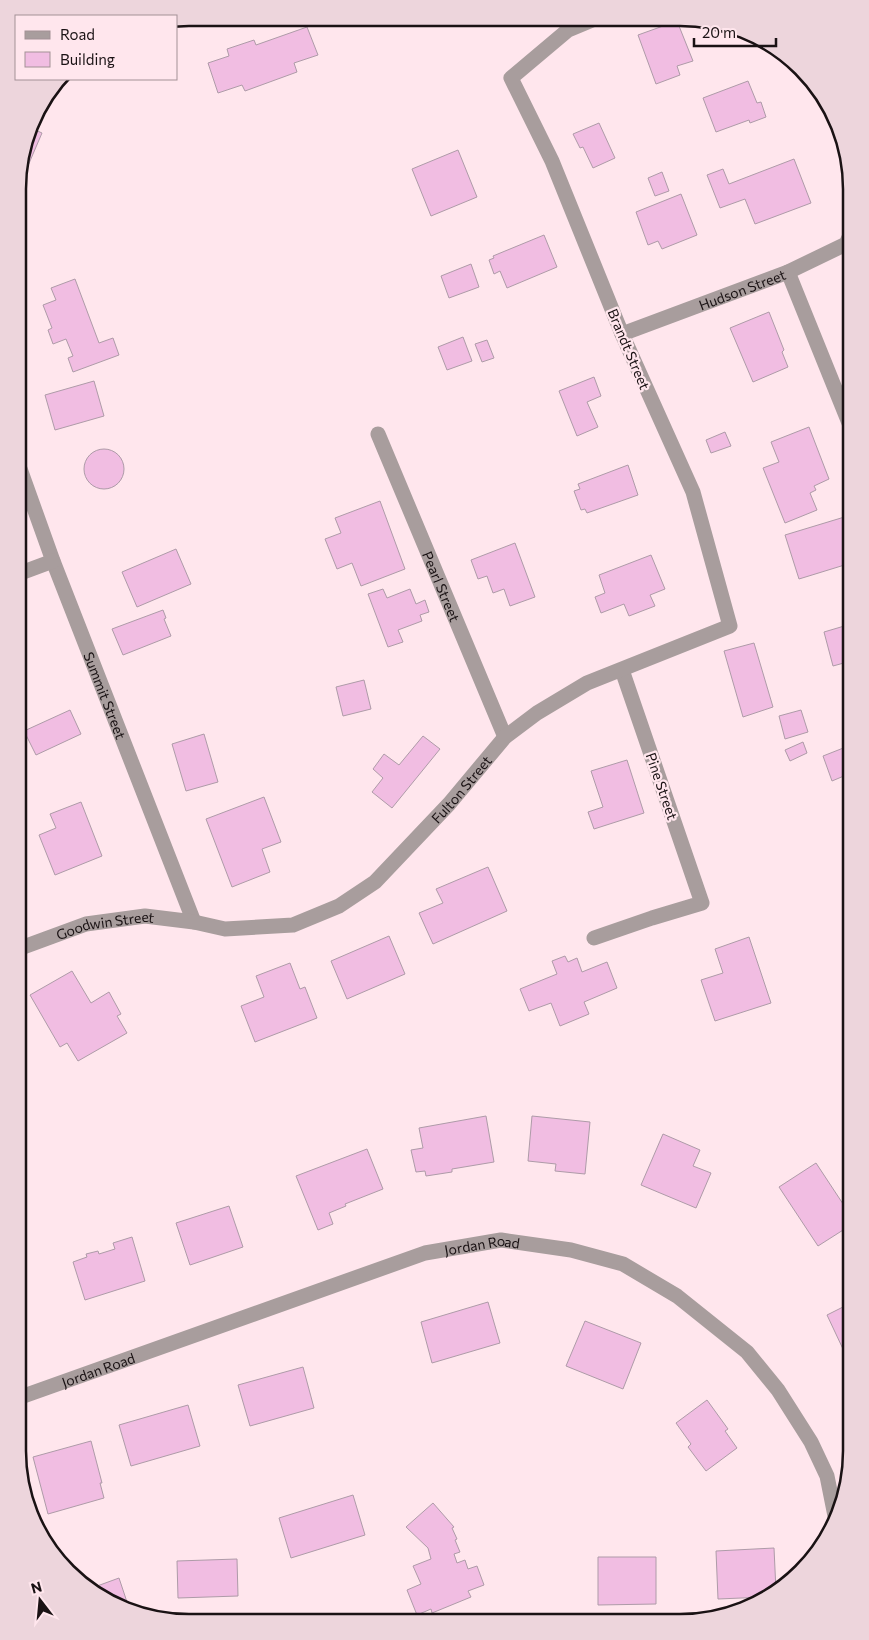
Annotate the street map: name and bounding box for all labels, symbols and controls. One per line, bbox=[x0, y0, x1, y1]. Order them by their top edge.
legend bbox=[15, 15, 178, 80]
scale bar bbox=[694, 15, 776, 47]
text: 20 m bbox=[702, 23, 736, 41]
text: Road bbox=[60, 25, 95, 43]
text: Building bbox=[60, 50, 115, 68]
street label: Hudson Street bbox=[696, 265, 788, 313]
street label: Brandt Street bbox=[604, 306, 654, 392]
street label: Pearl Street bbox=[419, 548, 464, 624]
street label: Summit Street bbox=[81, 649, 130, 741]
street label: Pine Street bbox=[643, 750, 682, 822]
street label: Fulton Street bbox=[427, 752, 495, 826]
street label: Goodwin Street bbox=[53, 907, 155, 943]
street label: Jordan Road bbox=[443, 1231, 521, 1258]
street label: Jordan Road bbox=[59, 1349, 137, 1390]
north arrow bbox=[15, 1575, 65, 1625]
text: N bbox=[29, 1577, 44, 1597]

